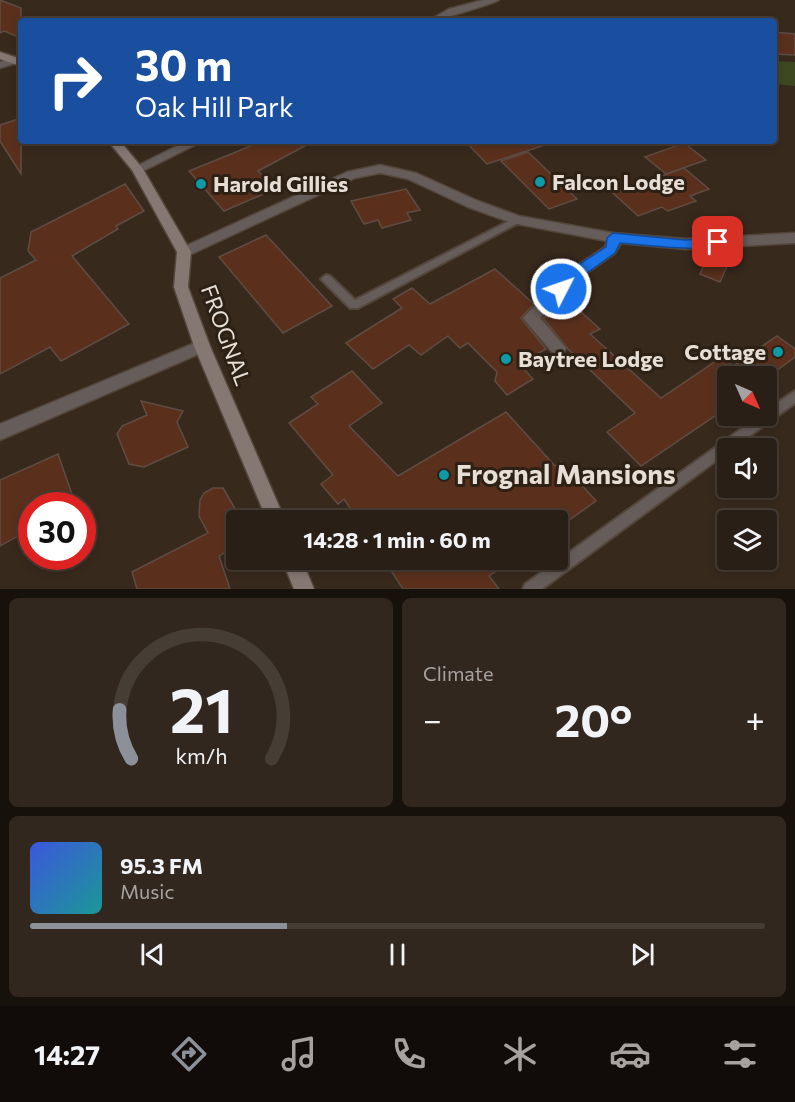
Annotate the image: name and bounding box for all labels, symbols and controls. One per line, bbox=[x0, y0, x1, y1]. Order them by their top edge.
text: 30 m bbox=[135, 38, 232, 90]
icon: right bbox=[36, 42, 114, 120]
text: Oak Hill Park bbox=[135, 90, 294, 123]
place label: Falcon Lodge bbox=[552, 168, 685, 195]
place label: Harold Gillies bbox=[213, 170, 348, 197]
marker: Falcon Lodge bbox=[533, 175, 547, 189]
marker: Harold Gillies bbox=[194, 177, 208, 191]
pin bbox=[692, 216, 743, 267]
icon: arrive bbox=[701, 225, 734, 258]
position arrow bbox=[529, 257, 593, 321]
street label: FROGNAL bbox=[196, 281, 257, 389]
place label: Cottage bbox=[684, 338, 766, 365]
place label: Baytree Lodge bbox=[518, 345, 664, 372]
marker: Cottage bbox=[771, 345, 785, 359]
marker: Baytree Lodge bbox=[499, 352, 513, 366]
north arrow bbox=[717, 366, 777, 426]
map controls bbox=[717, 366, 777, 570]
button: sound bbox=[717, 438, 777, 498]
place label: Frognal Mansions bbox=[456, 457, 676, 490]
marker: Frognal Mansions bbox=[437, 468, 451, 482]
speed limit sign: 30 bbox=[18, 492, 96, 570]
button: layers bbox=[717, 510, 777, 570]
text: 14:28 · 1 min · 60 m bbox=[303, 526, 491, 553]
text: Climate bbox=[423, 661, 493, 685]
text: 21 bbox=[169, 670, 233, 746]
text: 20° bbox=[555, 691, 633, 746]
text: − bbox=[423, 698, 442, 739]
text: + bbox=[746, 698, 765, 739]
text: km/h bbox=[175, 743, 227, 769]
text: 95.3 FM bbox=[120, 852, 203, 879]
text: Music bbox=[120, 879, 174, 903]
icon: previous bbox=[136, 938, 169, 971]
icon: pause bbox=[381, 938, 414, 971]
icon: next bbox=[626, 938, 659, 971]
icon: directions bbox=[168, 1033, 210, 1075]
icon: music bbox=[278, 1033, 320, 1075]
icon: phone bbox=[388, 1033, 430, 1075]
icon: climate bbox=[499, 1033, 541, 1075]
icon: car bbox=[609, 1033, 651, 1075]
icon: filters bbox=[719, 1033, 761, 1075]
text: 14:27 bbox=[34, 1038, 100, 1071]

